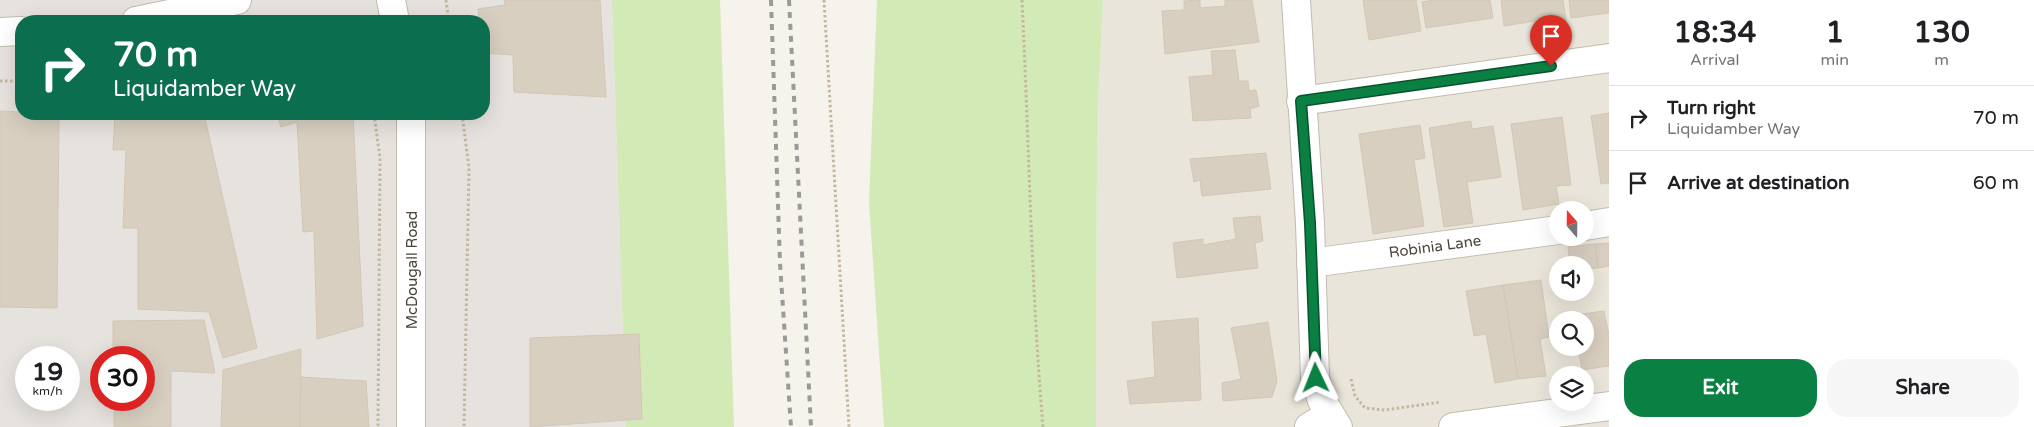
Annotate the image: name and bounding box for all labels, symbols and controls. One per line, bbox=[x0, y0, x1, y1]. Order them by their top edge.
text: 18:34 bbox=[1673, 14, 1756, 51]
text: 1 bbox=[1825, 14, 1844, 51]
text: 130 bbox=[1913, 14, 1970, 51]
pin bbox=[1530, 15, 1572, 66]
icon: arrive bbox=[1537, 22, 1565, 50]
text: 70 m bbox=[113, 34, 198, 76]
icon: right bbox=[30, 35, 95, 100]
text: Arrival bbox=[1690, 50, 1740, 70]
text: min bbox=[1821, 50, 1849, 70]
text: m bbox=[1934, 50, 1949, 70]
text: Liquidamber Way bbox=[113, 76, 296, 102]
text: Turn right bbox=[1667, 97, 1755, 119]
icon: right bbox=[1624, 104, 1652, 132]
text: 70 m bbox=[1973, 107, 2019, 129]
text: Liquidamber Way bbox=[1667, 119, 1800, 139]
icon: arrive bbox=[1624, 169, 1652, 197]
text: Arrive at destination bbox=[1667, 172, 1850, 194]
text: 60 m bbox=[1973, 172, 2019, 194]
north arrow bbox=[1549, 201, 1594, 246]
map controls bbox=[1549, 201, 1594, 411]
street label: McDougall Road bbox=[403, 211, 421, 329]
street label: Robinia Lane bbox=[1388, 231, 1482, 262]
button: sound bbox=[1549, 256, 1594, 301]
button: search bbox=[1549, 311, 1594, 356]
speed limit sign: 30 bbox=[90, 346, 155, 411]
position arrow bbox=[1289, 351, 1341, 403]
text: 19 bbox=[32, 357, 63, 387]
button: Exit bbox=[1624, 359, 1817, 417]
button: Share bbox=[1827, 359, 2019, 417]
button: layers bbox=[1549, 366, 1594, 411]
text: km/h bbox=[32, 384, 63, 398]

